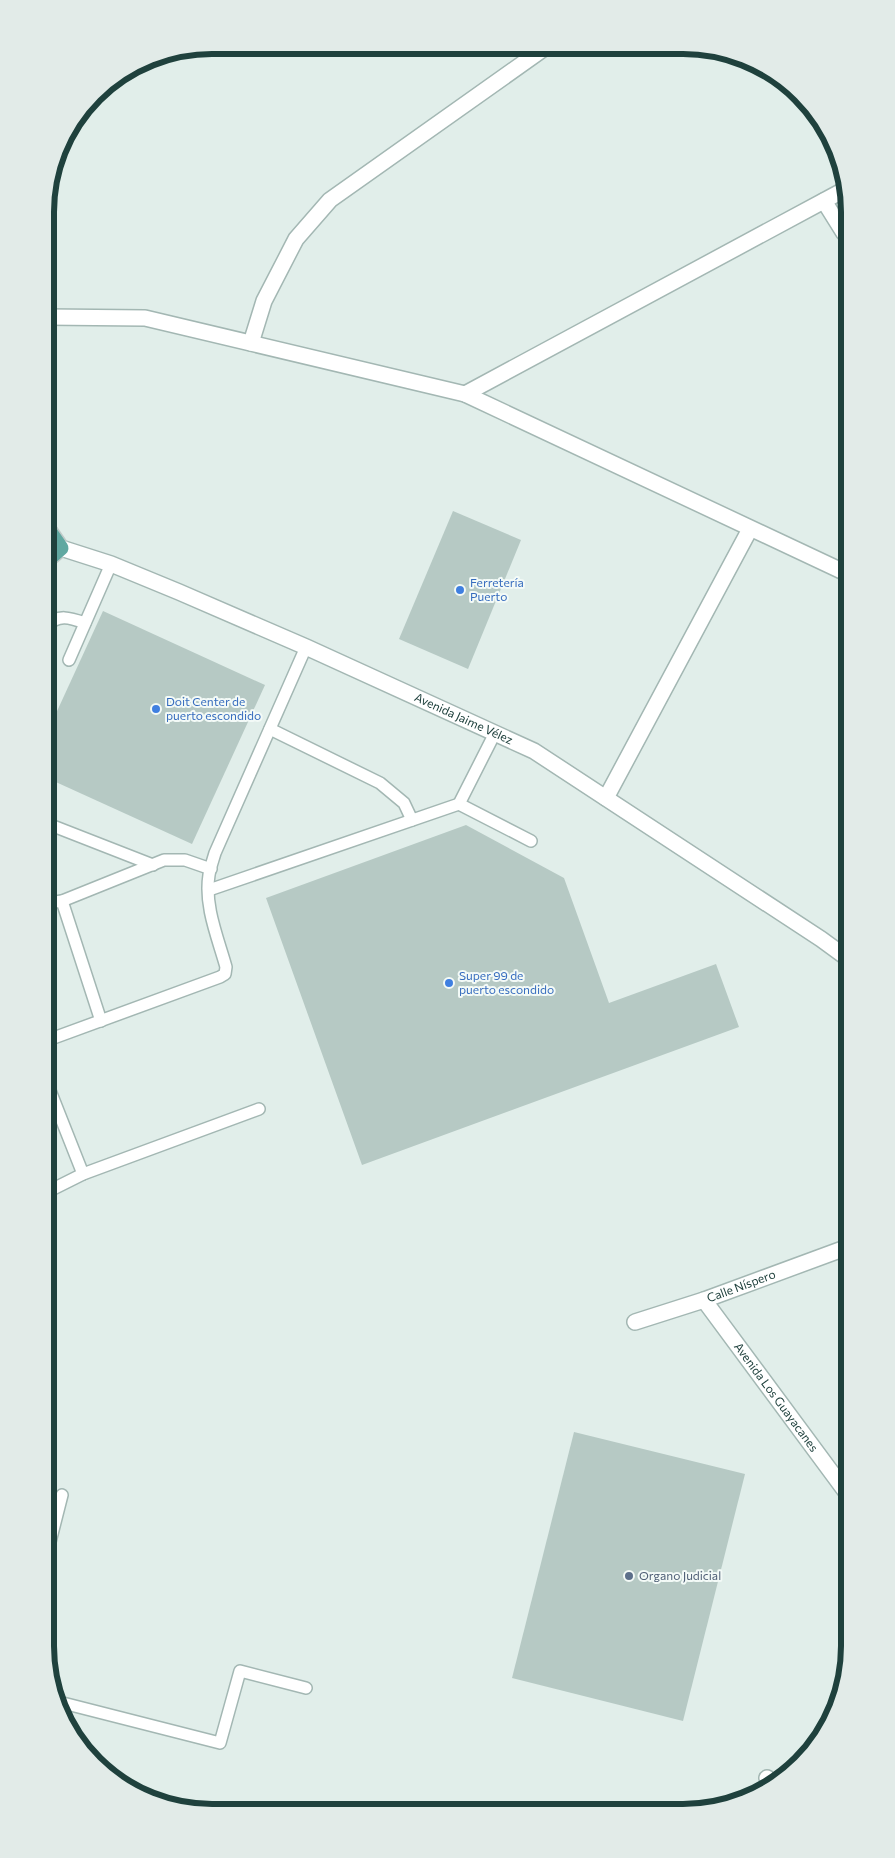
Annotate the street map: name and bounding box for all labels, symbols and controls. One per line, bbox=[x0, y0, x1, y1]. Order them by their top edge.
place label: Ferretería Puerto bbox=[470, 575, 524, 603]
marker: Ferretería Puerto bbox=[454, 584, 466, 596]
street label: Avenida Jaime Vélez bbox=[413, 689, 516, 747]
place label: Doit Center de puerto escondido bbox=[166, 694, 261, 722]
marker: Doit Center de puerto escondido bbox=[150, 703, 162, 715]
place label: Super 99 de puerto escondido bbox=[459, 968, 554, 996]
marker: Super 99 de puerto escondido bbox=[443, 977, 455, 989]
street label: Calle Níspero bbox=[705, 1266, 777, 1304]
street label: Avenida Los Guayacanes bbox=[732, 1339, 822, 1454]
place label: Organo Judicial bbox=[639, 1568, 721, 1583]
marker: Organo Judicial bbox=[623, 1570, 635, 1582]

